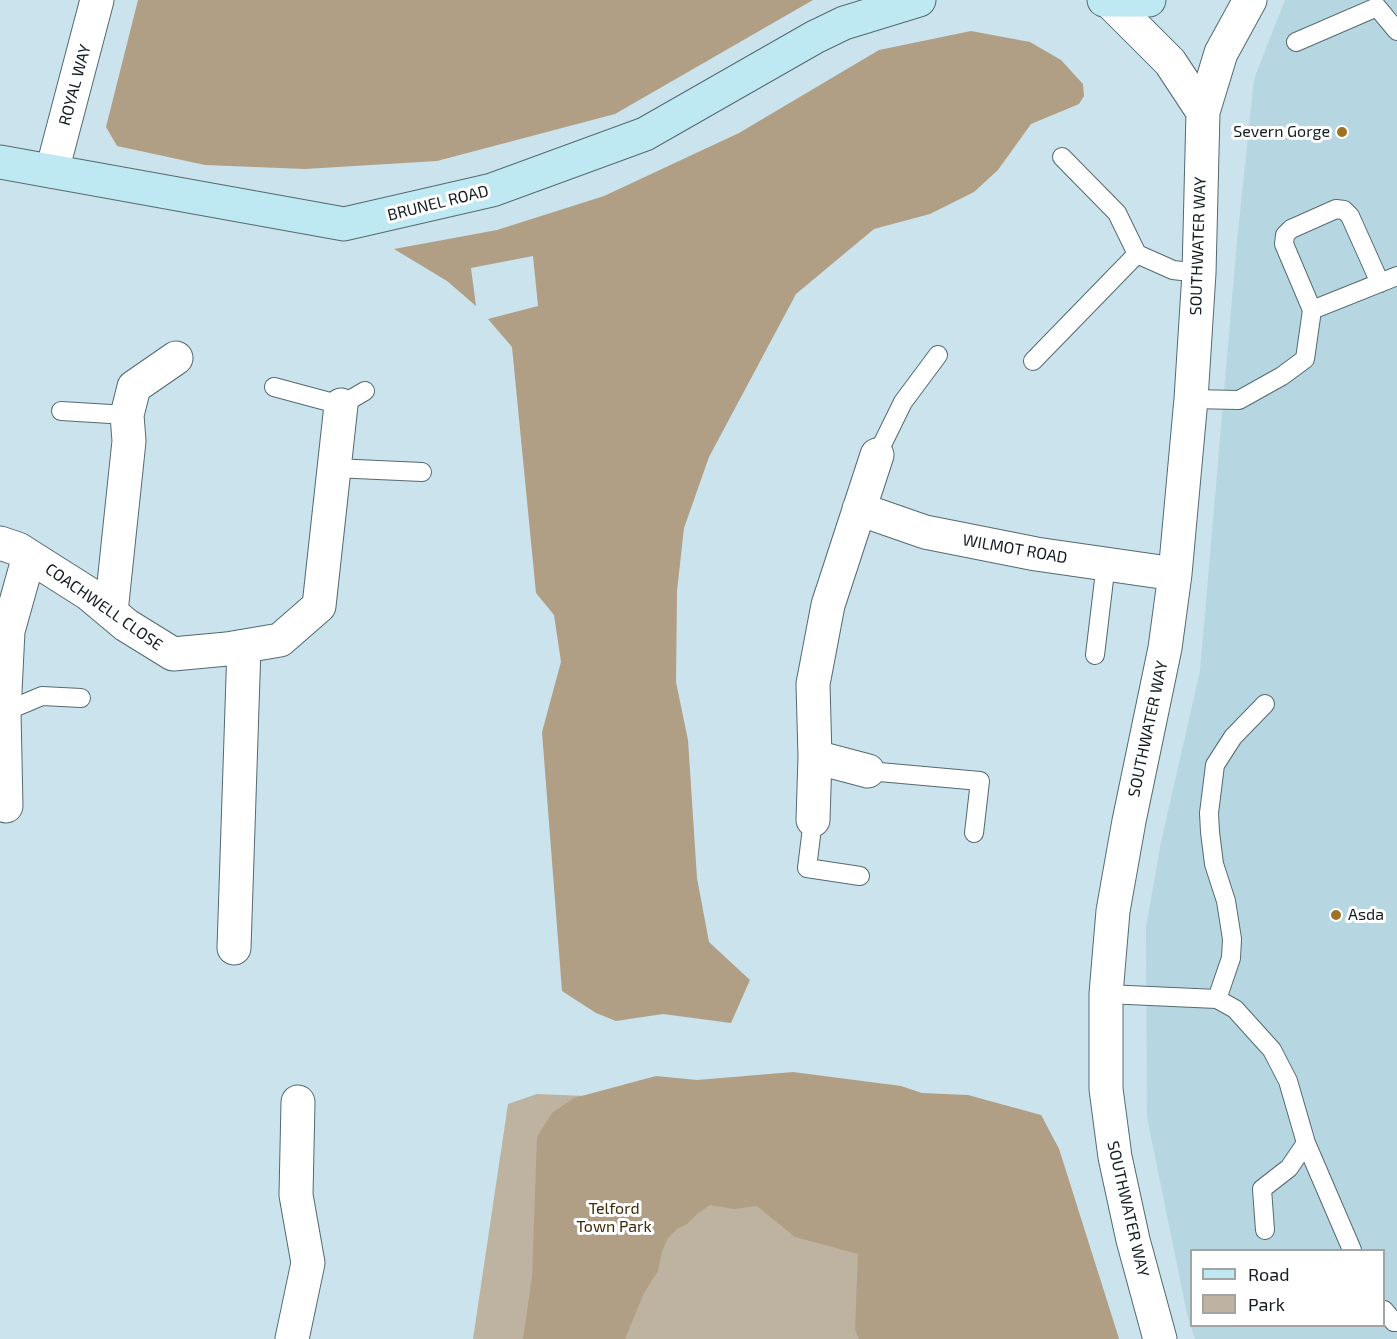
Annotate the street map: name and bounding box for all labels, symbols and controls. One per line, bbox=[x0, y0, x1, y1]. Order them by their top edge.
street label: ROYAL WAY bbox=[55, 42, 95, 128]
place label: Severn Gorge bbox=[1233, 122, 1330, 142]
marker: Severn Gorge bbox=[1335, 125, 1349, 139]
street label: SOUTHWATER WAY bbox=[1186, 176, 1210, 316]
street label: BRUNEL ROAD bbox=[385, 181, 491, 225]
street label: WILMOT ROAD bbox=[961, 530, 1069, 568]
street label: COACHWELL CLOSE bbox=[42, 559, 166, 655]
street label: SOUTHWATER WAY bbox=[1124, 659, 1172, 799]
place label: Asda bbox=[1348, 905, 1384, 925]
marker: Asda bbox=[1329, 908, 1343, 922]
street label: SOUTHWATER WAY bbox=[1103, 1139, 1153, 1279]
park label: Telford Town Park bbox=[576, 1199, 652, 1237]
legend bbox=[1190, 1249, 1385, 1327]
text: Road bbox=[1248, 1263, 1289, 1285]
text: Park bbox=[1248, 1293, 1285, 1315]

